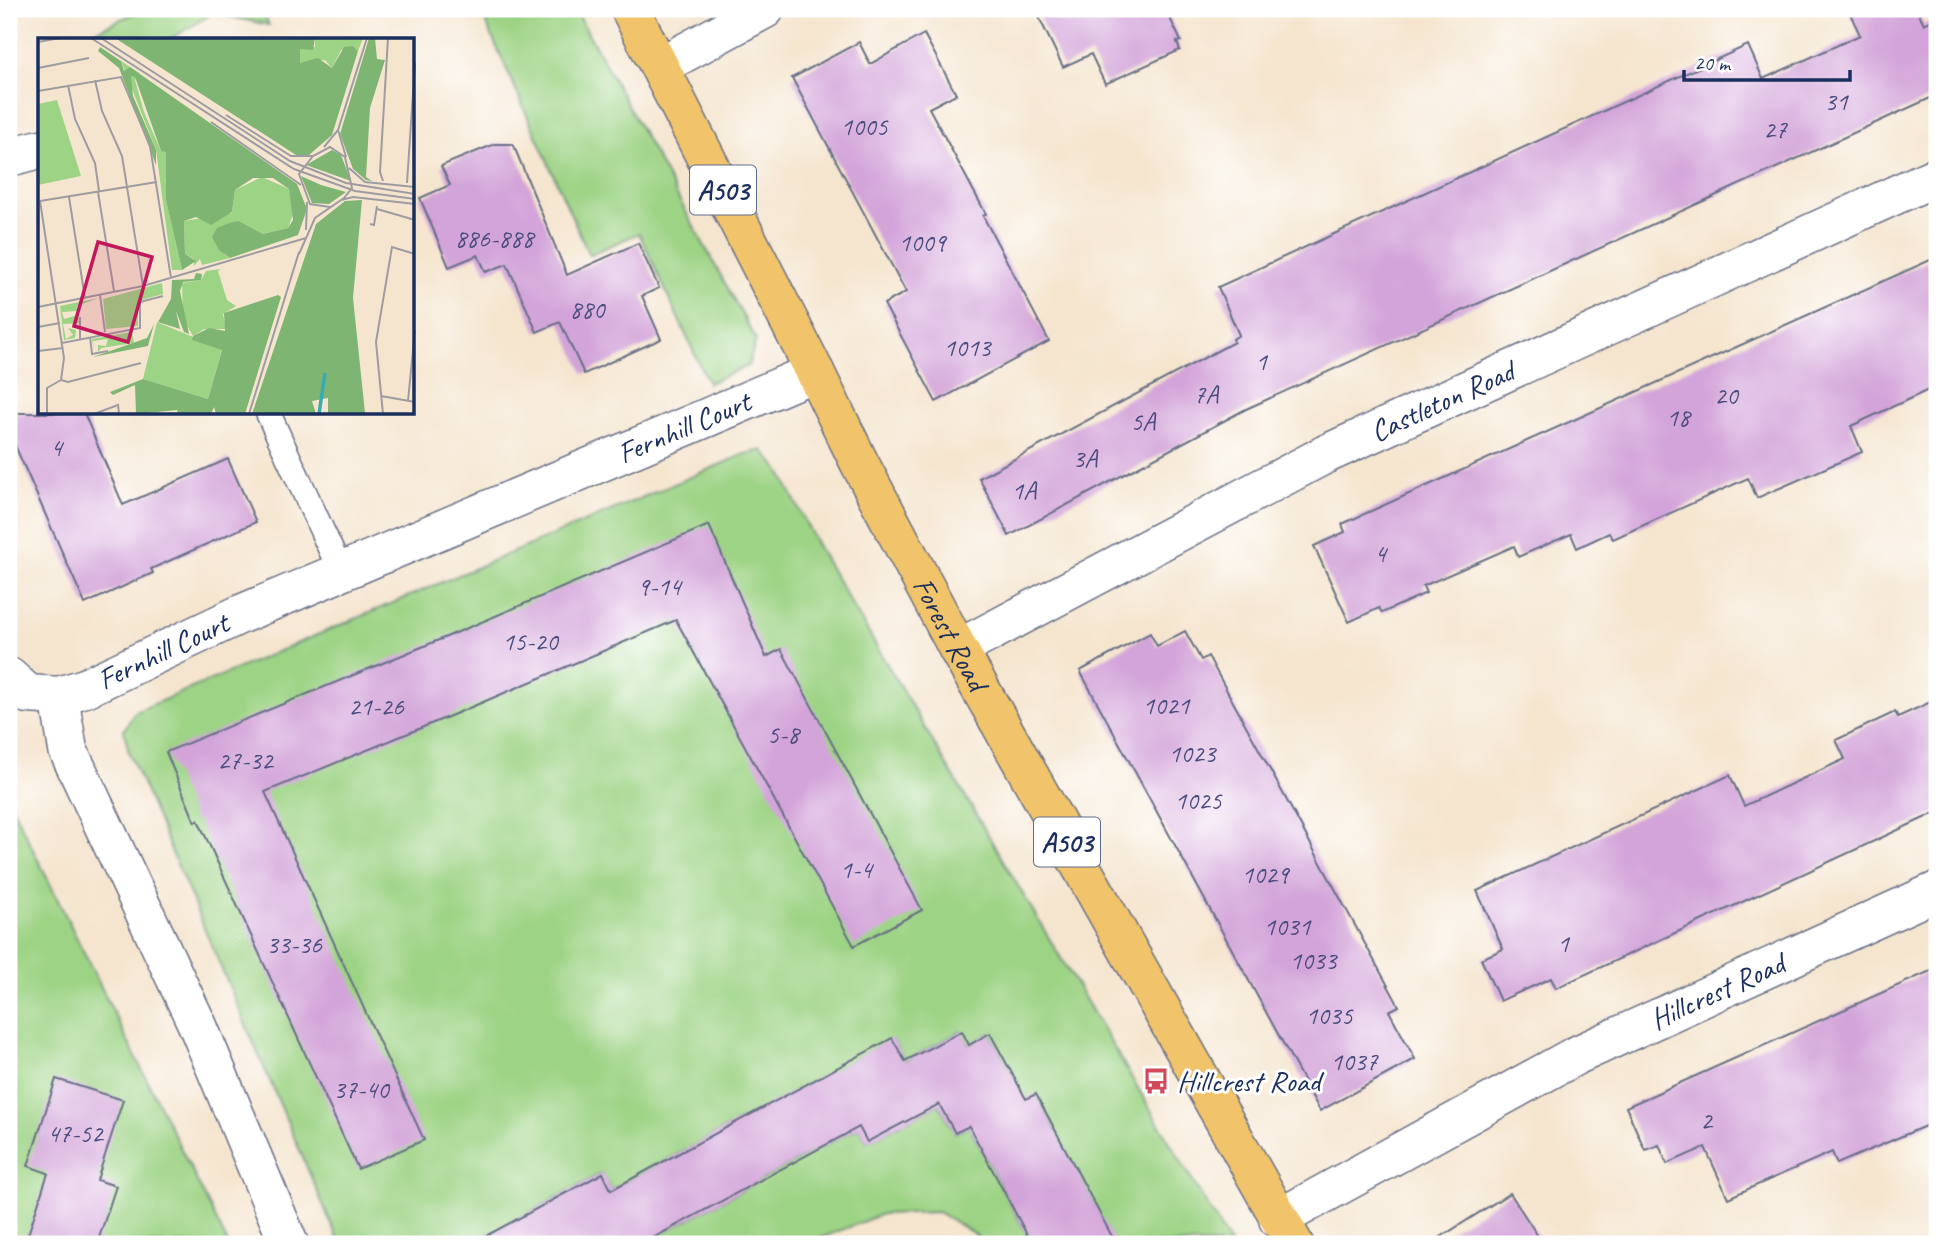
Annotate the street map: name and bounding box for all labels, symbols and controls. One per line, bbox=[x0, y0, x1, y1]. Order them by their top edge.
inset map bbox=[38, 38, 415, 415]
scale bar bbox=[1684, 38, 1850, 82]
text: 20 m bbox=[1694, 50, 1732, 76]
house number: 31 bbox=[1824, 85, 1849, 118]
house number: 1005 bbox=[841, 110, 889, 143]
house number: 27 bbox=[1763, 113, 1788, 146]
road number: A503 bbox=[690, 166, 756, 214]
house number: 886-888 bbox=[455, 222, 536, 255]
house number: 1009 bbox=[899, 226, 948, 259]
house number: 880 bbox=[569, 293, 607, 326]
house number: 1013 bbox=[944, 331, 993, 364]
house number: 1 bbox=[1255, 345, 1268, 378]
street label: Castleton Road bbox=[1364, 350, 1524, 450]
house number: 7A bbox=[1194, 378, 1220, 411]
house number: 20 bbox=[1714, 379, 1740, 412]
street label: Fernhill Court bbox=[612, 381, 759, 472]
house number: 18 bbox=[1666, 401, 1692, 434]
house number: 5A bbox=[1131, 405, 1157, 438]
house number: 4 bbox=[50, 431, 64, 464]
house number: 3A bbox=[1073, 442, 1099, 475]
house number: 1A bbox=[1012, 474, 1038, 507]
house number: 4 bbox=[1374, 537, 1388, 570]
house number: 9-14 bbox=[637, 570, 683, 603]
street label: Forest Road bbox=[904, 571, 998, 701]
street label: Fernhill Court bbox=[91, 602, 237, 698]
house number: 15-20 bbox=[502, 625, 560, 658]
house number: 1021 bbox=[1143, 689, 1191, 722]
house number: 21-26 bbox=[348, 690, 405, 723]
house number: 5-8 bbox=[767, 718, 801, 751]
house number: 1023 bbox=[1169, 737, 1218, 770]
house number: 27-32 bbox=[217, 744, 275, 777]
house number: 1025 bbox=[1175, 784, 1223, 817]
road number: A503 bbox=[1034, 818, 1100, 866]
house number: 1-4 bbox=[840, 853, 874, 886]
house number: 1029 bbox=[1242, 858, 1291, 891]
house number: 1031 bbox=[1264, 910, 1312, 943]
house number: 1 bbox=[1557, 927, 1570, 960]
house number: 33-36 bbox=[266, 928, 323, 961]
street label: Hillcrest Road bbox=[1644, 942, 1794, 1038]
house number: 1033 bbox=[1290, 944, 1339, 977]
house number: 1035 bbox=[1306, 999, 1354, 1032]
house number: 1037 bbox=[1331, 1045, 1379, 1078]
place label: Hillcrest Road bbox=[1177, 1062, 1325, 1100]
bus stop icon: Hillcrest Road bbox=[1141, 1066, 1171, 1096]
house number: 37-40 bbox=[333, 1073, 391, 1106]
house number: 2 bbox=[1700, 1104, 1714, 1137]
house number: 47-52 bbox=[47, 1117, 105, 1150]

